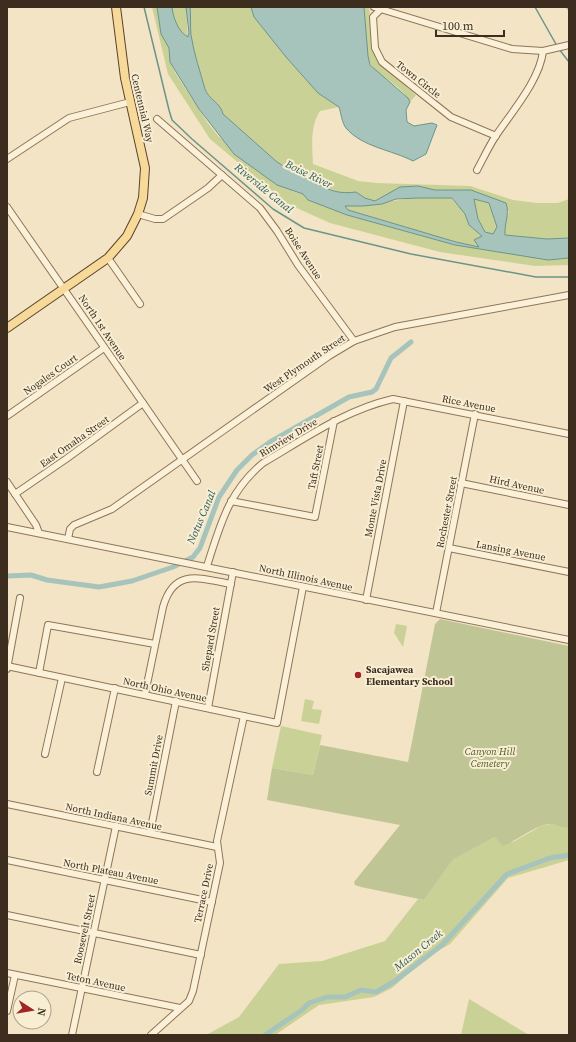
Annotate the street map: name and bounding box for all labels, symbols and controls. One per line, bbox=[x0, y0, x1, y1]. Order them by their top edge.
scale bar bbox=[436, 12, 504, 38]
text: 100 m bbox=[442, 18, 474, 34]
street label: Town Circle bbox=[394, 58, 444, 101]
street label: Centennial Way bbox=[128, 73, 157, 145]
water label: Boise River bbox=[282, 156, 335, 193]
water label: Riverside Canal bbox=[230, 159, 297, 217]
street label: Boise Avenue bbox=[282, 225, 325, 282]
street label: North 1st Avenue bbox=[76, 292, 129, 363]
street label: West Plymouth Street bbox=[261, 331, 348, 396]
street label: Nogales Court bbox=[21, 351, 80, 398]
street label: Rice Avenue bbox=[441, 392, 497, 415]
street label: East Omaha Street bbox=[37, 412, 112, 470]
street label: Rimview Drive bbox=[257, 415, 320, 460]
street label: Taft Street bbox=[305, 443, 326, 491]
street label: Monte Vista Drive bbox=[362, 458, 389, 538]
street label: Hird Avenue bbox=[488, 472, 546, 497]
street label: Rochester Street bbox=[433, 474, 460, 549]
water label: Notus Canal bbox=[183, 487, 220, 547]
street label: Lansing Avenue bbox=[475, 537, 547, 564]
street label: North Illinois Avenue bbox=[258, 561, 354, 594]
street label: Shepard Street bbox=[198, 605, 223, 672]
place label: Sacajawea Elementary School bbox=[366, 663, 453, 688]
marker: Sacajawea Elementary School bbox=[353, 670, 363, 680]
street label: North Ohio Avenue bbox=[122, 674, 208, 705]
street label: Summit Drive bbox=[141, 734, 166, 797]
park label: Canyon Hill Cemetery bbox=[465, 745, 515, 770]
street label: North Indiana Avenue bbox=[64, 800, 163, 833]
street label: North Plateau Avenue bbox=[62, 856, 160, 887]
street label: Terrace Drive bbox=[191, 862, 216, 924]
street label: Roosevelt Street bbox=[71, 892, 98, 965]
water label: Mason Creek bbox=[390, 926, 446, 975]
street label: Teton Avenue bbox=[65, 969, 127, 994]
north arrow bbox=[12, 990, 52, 1030]
text: N bbox=[33, 1006, 49, 1017]

